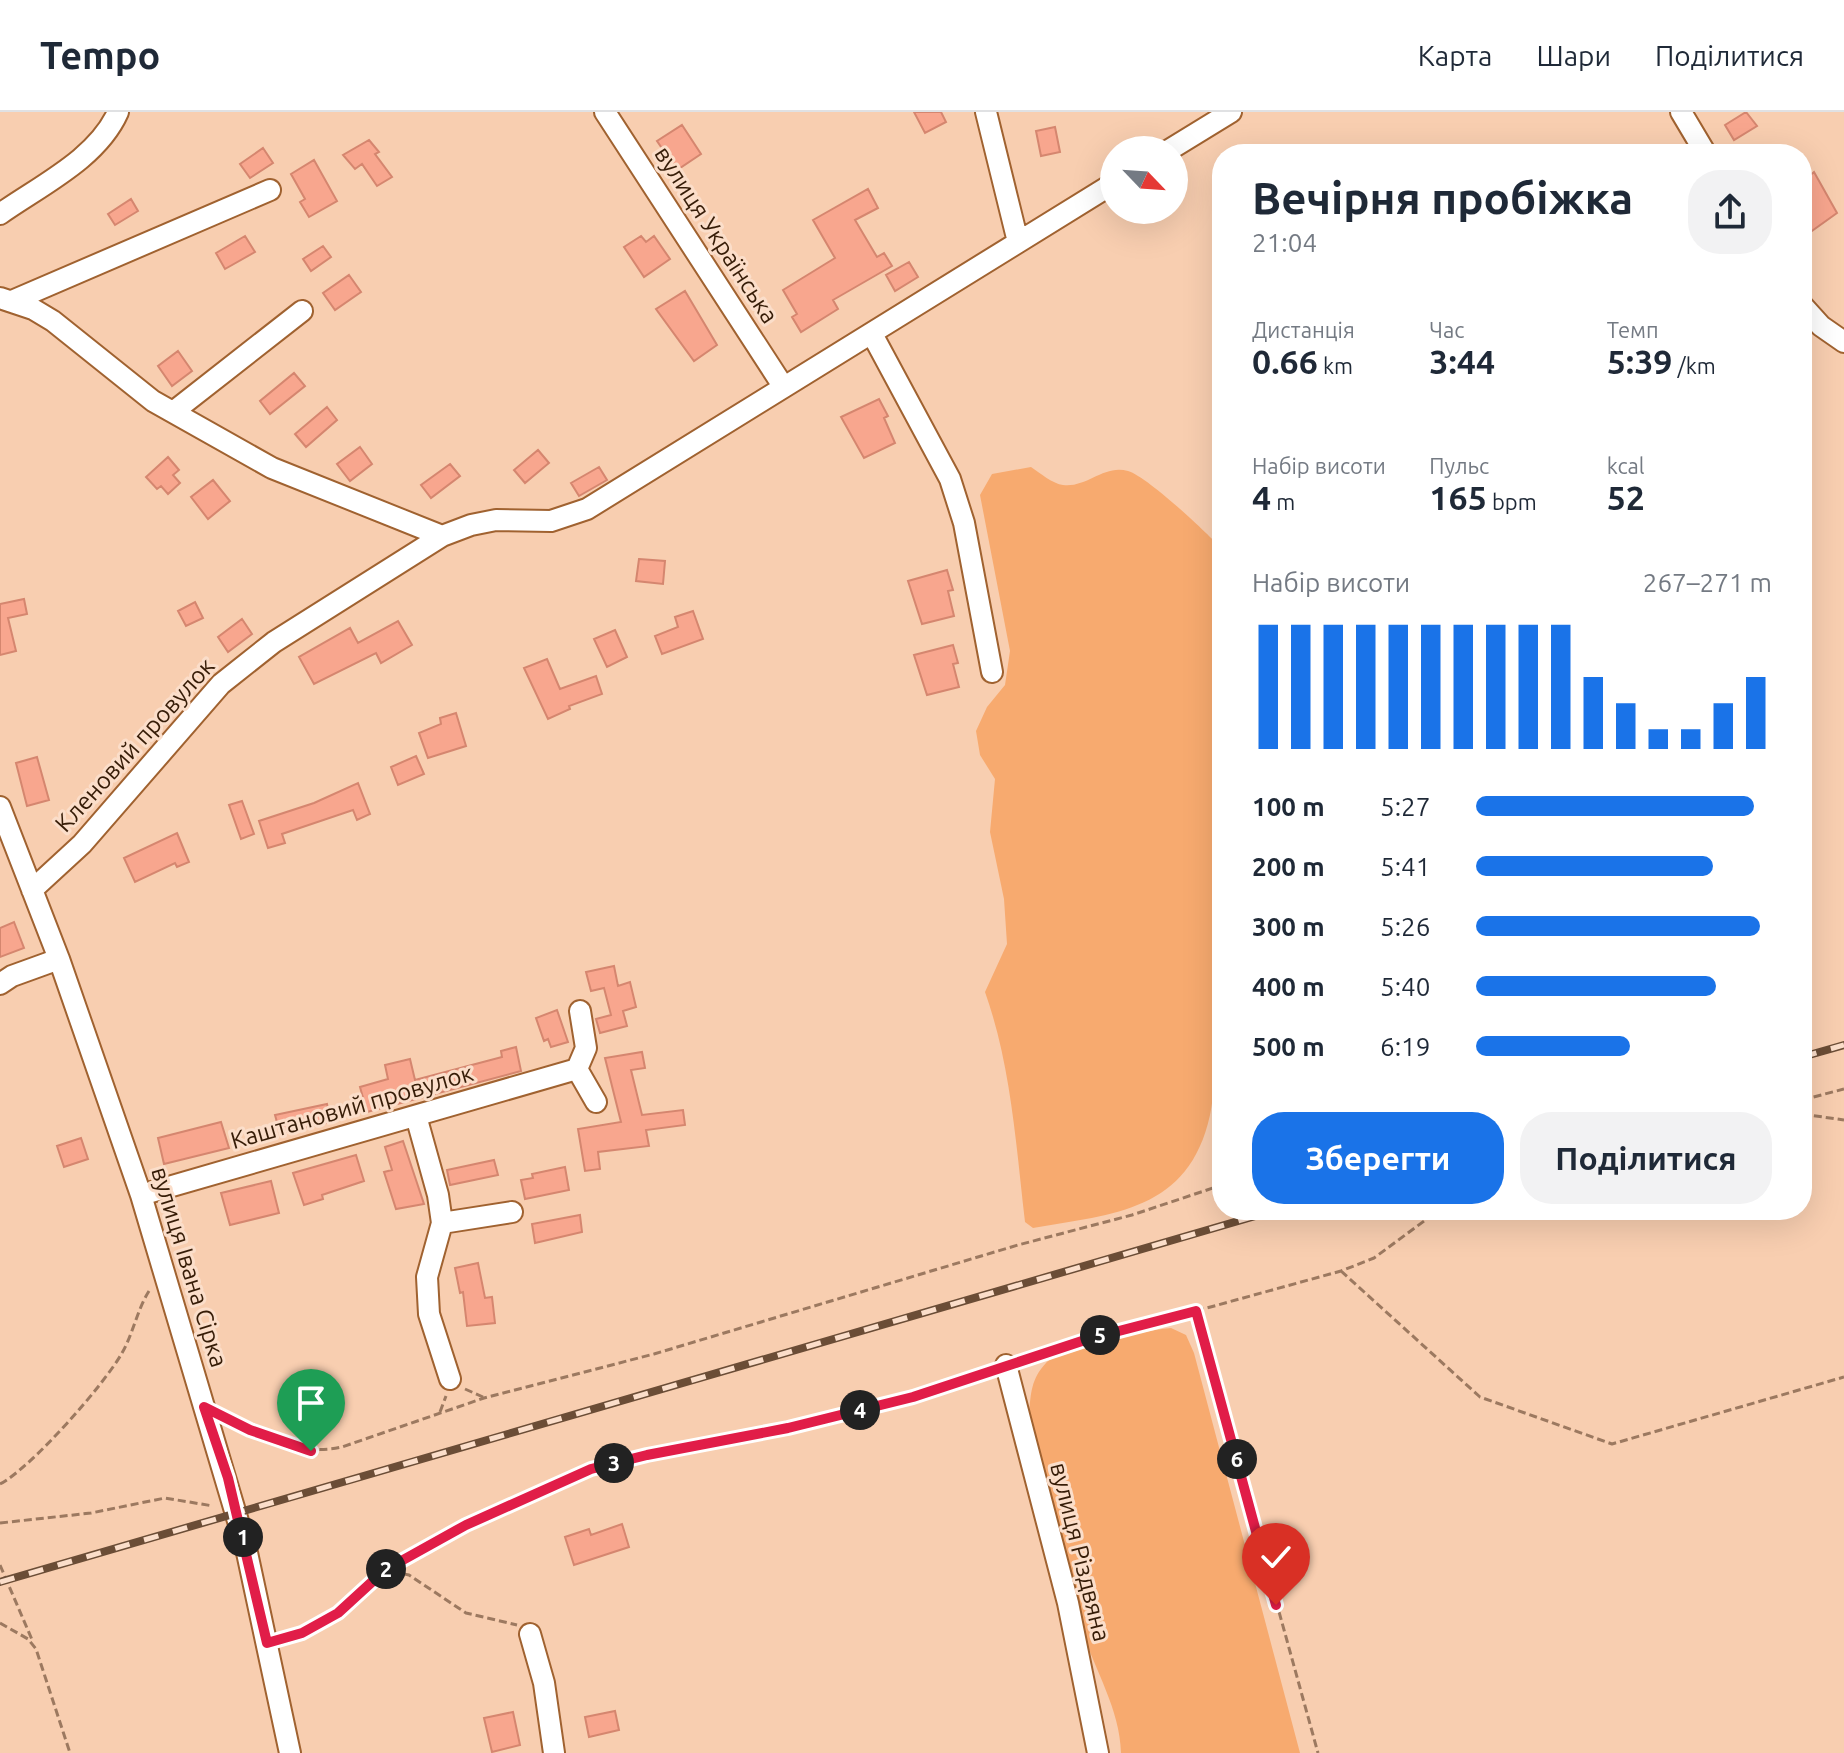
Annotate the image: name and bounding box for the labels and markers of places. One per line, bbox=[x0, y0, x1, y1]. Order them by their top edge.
pin: 5 bbox=[1080, 1315, 1120, 1355]
pin bbox=[277, 1369, 345, 1451]
pin: 4 bbox=[840, 1390, 880, 1430]
pin: 6 bbox=[1217, 1439, 1257, 1479]
pin: 3 bbox=[594, 1443, 634, 1483]
pin: 1 bbox=[223, 1517, 263, 1557]
pin bbox=[1242, 1523, 1310, 1605]
pin: 2 bbox=[366, 1549, 406, 1589]

